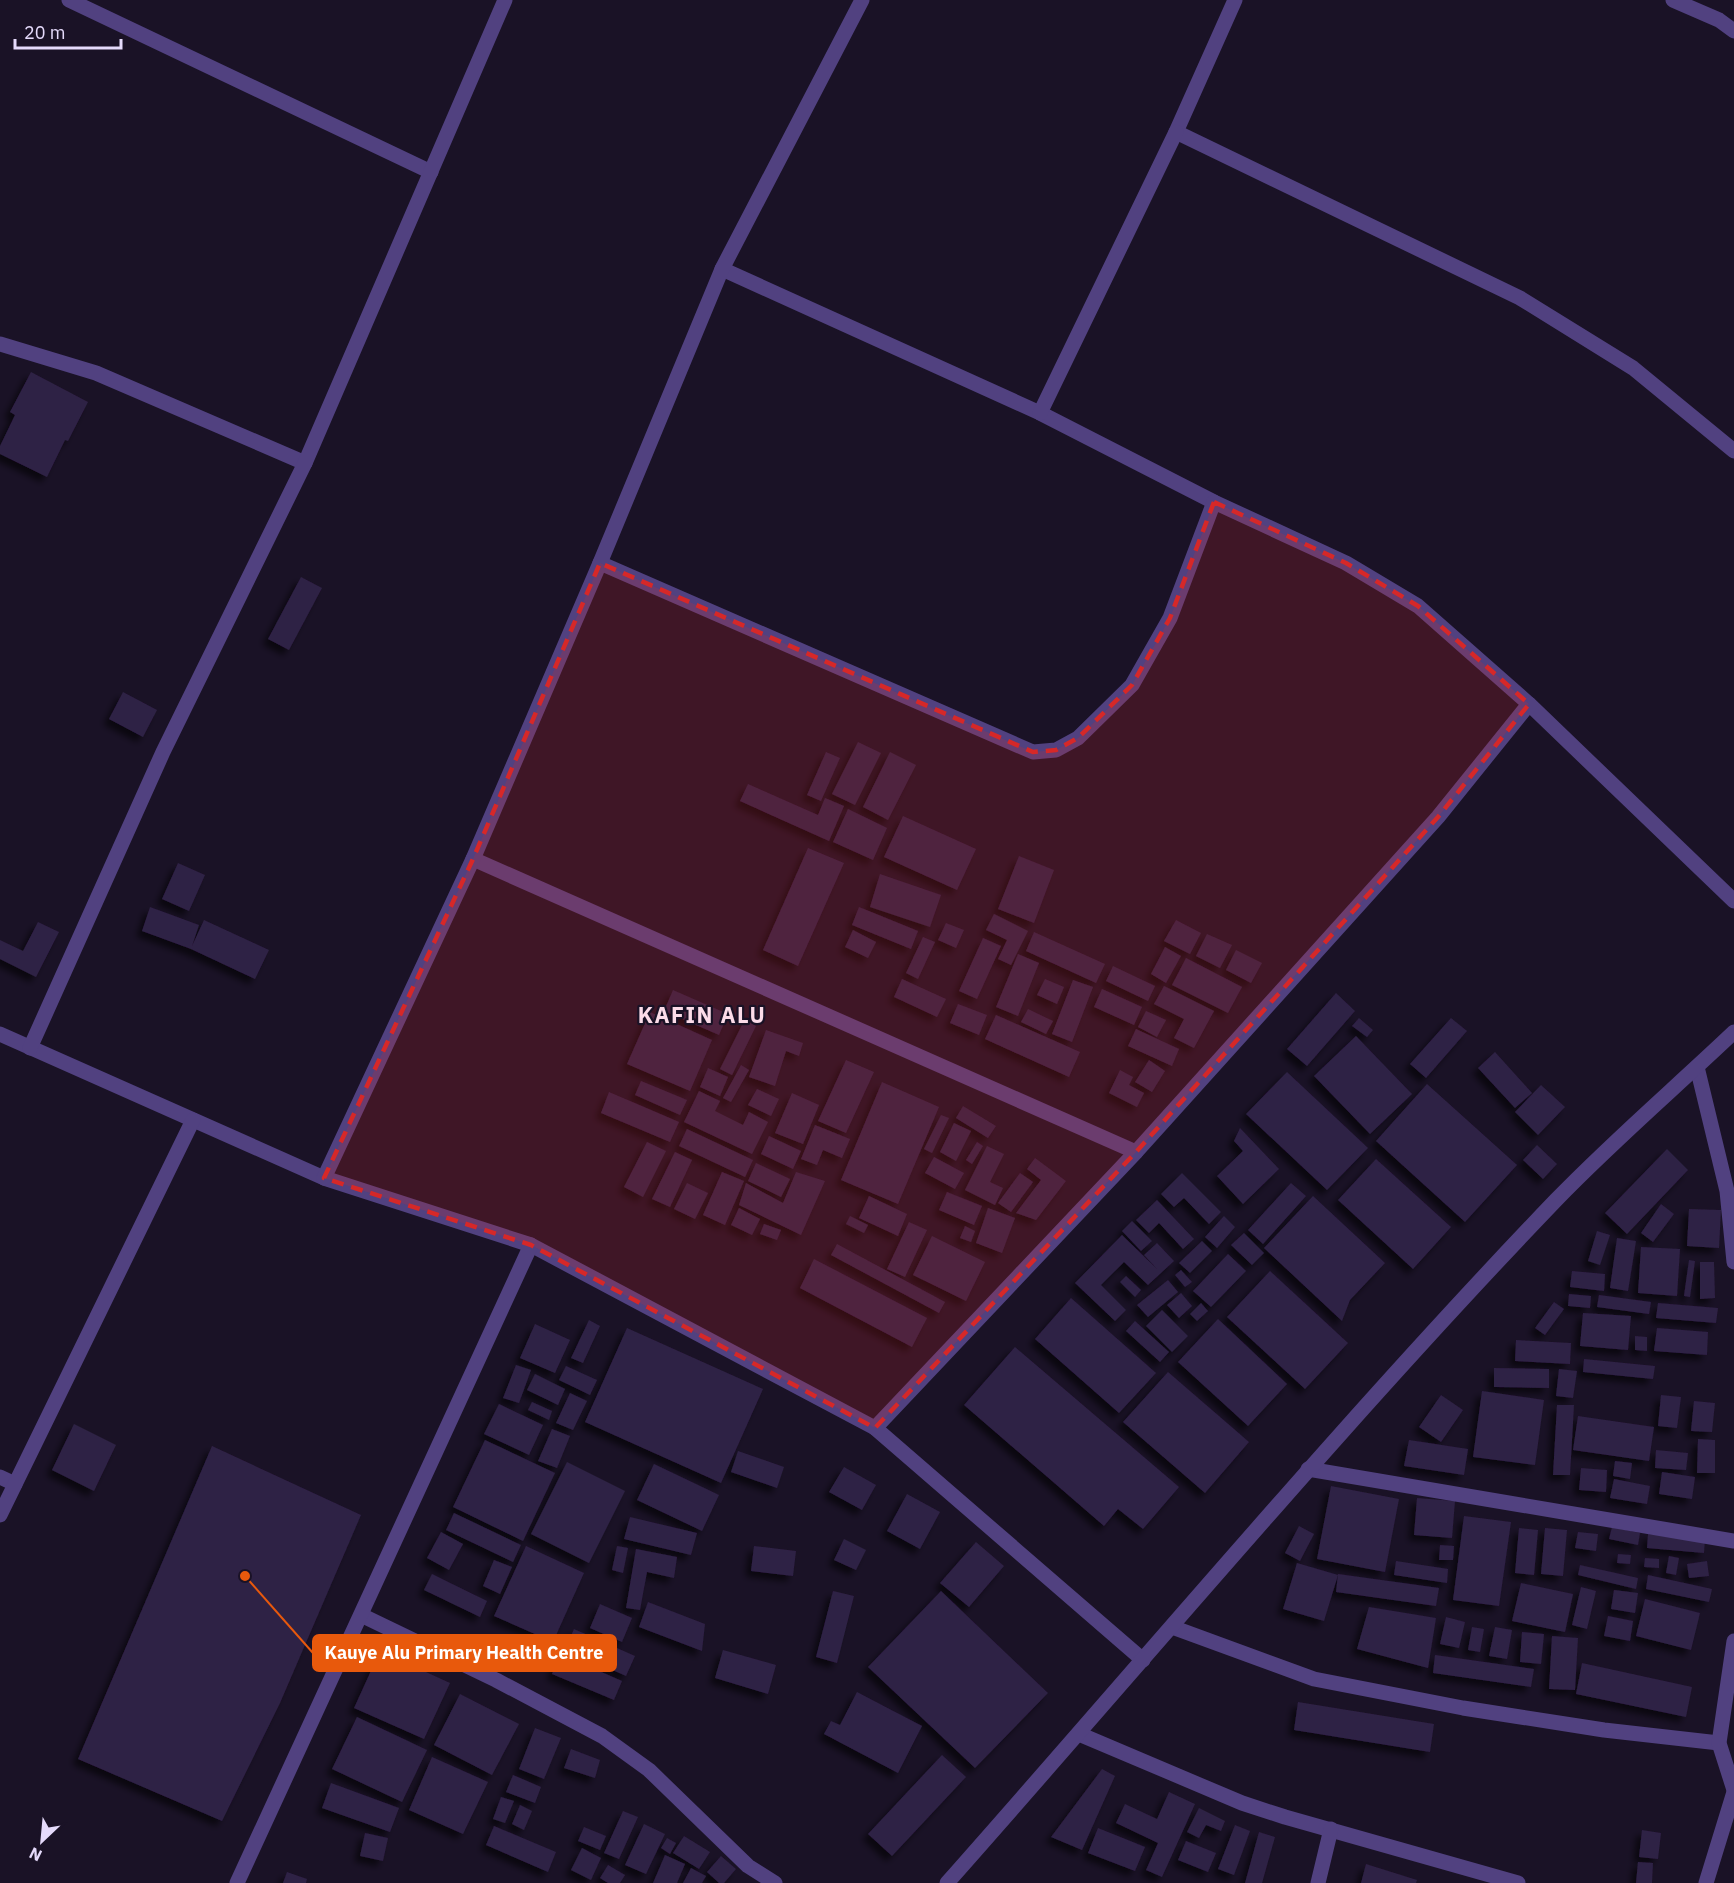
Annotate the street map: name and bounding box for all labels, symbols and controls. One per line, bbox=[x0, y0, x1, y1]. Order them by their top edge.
scale bar bbox=[15, 12, 122, 50]
text: 20 m bbox=[24, 21, 66, 44]
district label: KAFIN ALU bbox=[638, 1000, 766, 1029]
callout: Kauye Alu Primary Health Centre bbox=[313, 1635, 616, 1671]
text: Kauye Alu Primary Health Centre bbox=[325, 1641, 603, 1664]
north arrow bbox=[12, 1811, 72, 1871]
text: N bbox=[26, 1843, 45, 1866]

